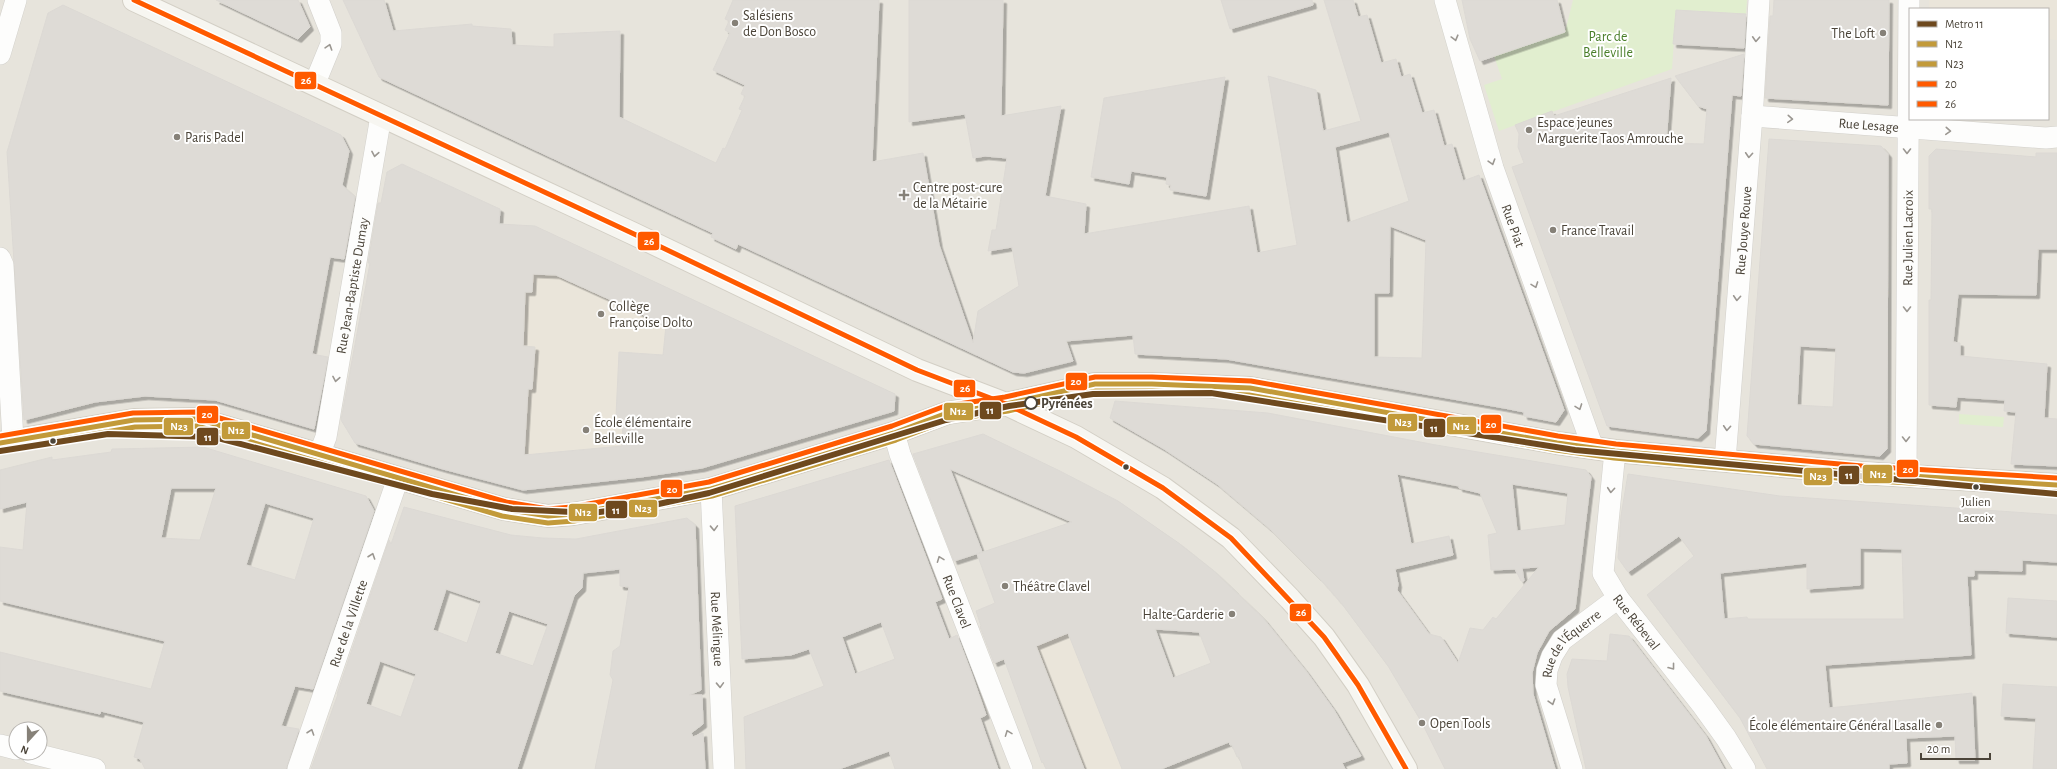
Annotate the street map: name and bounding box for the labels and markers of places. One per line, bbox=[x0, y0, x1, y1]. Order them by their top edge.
place label: Salésiens de Don Bosco bbox=[743, 9, 816, 39]
marker: Salésiens de Don Bosco bbox=[730, 18, 740, 28]
place label: The Loft bbox=[1831, 27, 1876, 41]
marker: The Loft bbox=[1878, 28, 1888, 38]
place label: Espace jeunes Marguerite Taos Amrouche bbox=[1537, 116, 1684, 146]
marker: Espace jeunes Marguerite Taos Amrouche bbox=[1524, 125, 1534, 135]
place label: Paris Padel bbox=[185, 131, 244, 145]
marker: Paris Padel bbox=[172, 132, 182, 142]
place label: Centre post-cure de la Métairie bbox=[913, 181, 1003, 211]
marker: Centre post-cure de la Métairie bbox=[898, 189, 910, 201]
place label: France Travail bbox=[1561, 224, 1634, 238]
marker: France Travail bbox=[1548, 225, 1558, 235]
place label: Collège Françoise Dolto bbox=[609, 300, 693, 330]
marker: Collège Françoise Dolto bbox=[596, 309, 606, 319]
marker: Pyrénées bbox=[1024, 396, 1038, 410]
place label: Pyrénées bbox=[1041, 397, 1093, 411]
place label: École élémentaire Belleville bbox=[594, 413, 691, 446]
marker: École élémentaire Belleville bbox=[581, 425, 591, 435]
unlabelled marker bbox=[48, 436, 58, 446]
unlabelled marker bbox=[1121, 462, 1131, 472]
marker: Julien Lacroix bbox=[1971, 482, 1981, 492]
place label: Julien Lacroix bbox=[1958, 496, 1994, 525]
place label: Théâtre Clavel bbox=[1013, 580, 1090, 594]
marker: Théâtre Clavel bbox=[1000, 581, 1010, 591]
place label: Halte-Garderie bbox=[1143, 608, 1224, 622]
marker: Halte-Garderie bbox=[1227, 609, 1237, 619]
place label: École élémentaire Général Lasalle bbox=[1749, 716, 1931, 733]
place label: Open Tools bbox=[1430, 717, 1490, 731]
marker: Open Tools bbox=[1417, 718, 1427, 728]
marker: École élémentaire Général Lasalle bbox=[1934, 720, 1944, 730]

